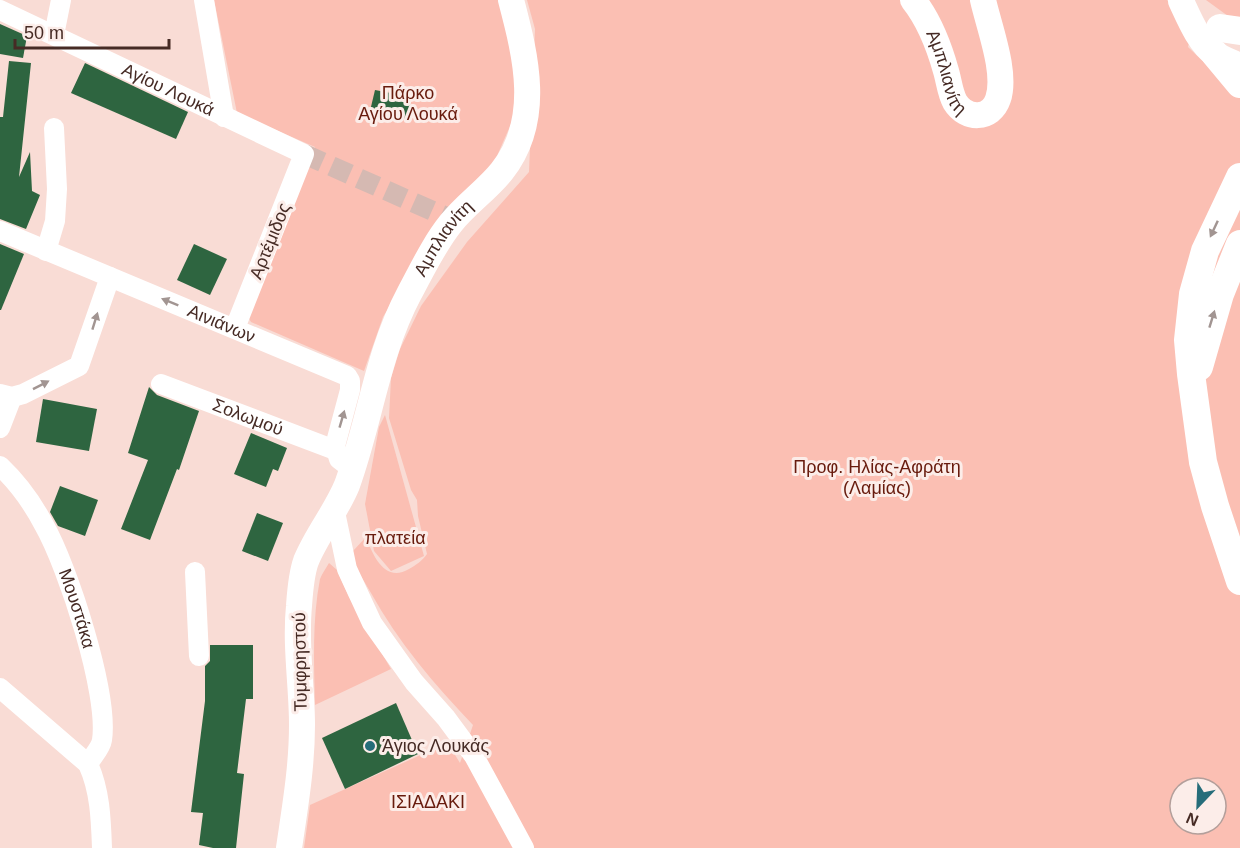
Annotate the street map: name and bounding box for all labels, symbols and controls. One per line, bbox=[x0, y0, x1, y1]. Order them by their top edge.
scale bar bbox=[15, 12, 170, 50]
text: 50 m bbox=[24, 23, 64, 43]
street label: Αμπλιανίτη bbox=[922, 27, 971, 119]
street label: Αγίου Λουκά bbox=[119, 59, 217, 120]
park label: Πάρκο Αγίου Λουκά bbox=[358, 83, 458, 124]
street label: Αμπλιανίτη bbox=[410, 196, 477, 280]
street label: Αρτέμιδος bbox=[246, 200, 294, 282]
one-way arrow bbox=[1210, 221, 1219, 238]
one-way arrow bbox=[160, 297, 178, 307]
street label: Αινιάνων bbox=[185, 301, 258, 347]
one-way arrow bbox=[1208, 309, 1217, 327]
one-way arrow bbox=[90, 312, 100, 330]
one-way arrow bbox=[32, 380, 49, 390]
street label: Σολωμού bbox=[210, 395, 286, 439]
one-way arrow bbox=[337, 410, 347, 428]
park label: Προφ. Ηλίας-Αφράτη (Λαμίας) bbox=[793, 457, 961, 498]
park label: πλατεία bbox=[364, 528, 426, 548]
street label: Μουστάκα bbox=[55, 566, 99, 651]
street label: Τυμφρηστού bbox=[289, 612, 311, 712]
place label: Άγιος Λουκάς bbox=[382, 736, 489, 756]
marker: Άγιος Λουκάς bbox=[363, 739, 377, 753]
north arrow bbox=[1168, 776, 1228, 836]
park label: ΙΣΙΑΔΑΚΙ bbox=[391, 792, 465, 812]
text: N bbox=[1184, 809, 1201, 829]

